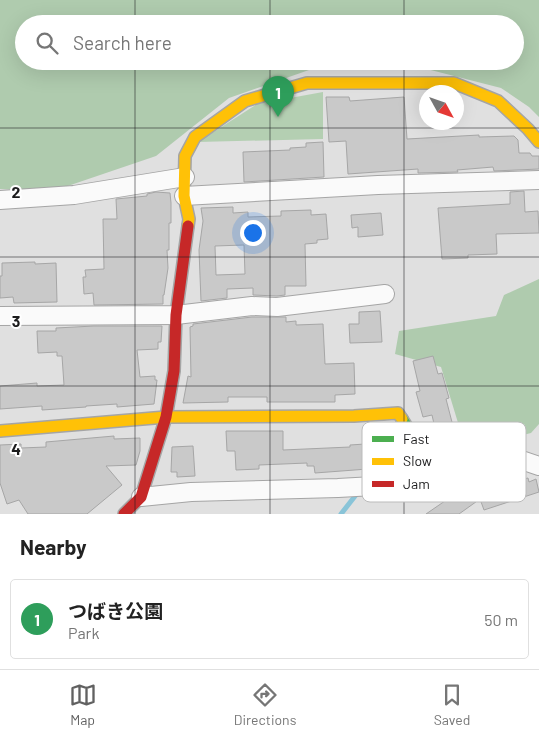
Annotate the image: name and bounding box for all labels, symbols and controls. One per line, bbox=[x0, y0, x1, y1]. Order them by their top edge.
search box bbox=[15, 15, 524, 70]
icon: search bbox=[33, 29, 61, 57]
text: Search here bbox=[73, 31, 172, 54]
pin: 1 bbox=[262, 76, 294, 117]
north arrow bbox=[419, 85, 464, 130]
text: 2 bbox=[12, 182, 21, 201]
your location bbox=[240, 220, 266, 246]
text: 3 bbox=[12, 311, 20, 330]
legend bbox=[362, 422, 526, 502]
text: Fast bbox=[403, 430, 429, 447]
text: 4 bbox=[11, 439, 21, 458]
text: Slow bbox=[403, 452, 432, 469]
text: Jam bbox=[403, 475, 430, 492]
text: Nearby bbox=[20, 534, 86, 559]
text: つばき公園 bbox=[68, 599, 163, 622]
text: 1 bbox=[34, 610, 40, 629]
text: 50 m bbox=[484, 610, 518, 629]
text: Park bbox=[68, 623, 99, 642]
tab: Map bbox=[69, 681, 97, 728]
tab: Directions bbox=[234, 681, 296, 728]
tab: Saved bbox=[434, 681, 470, 728]

